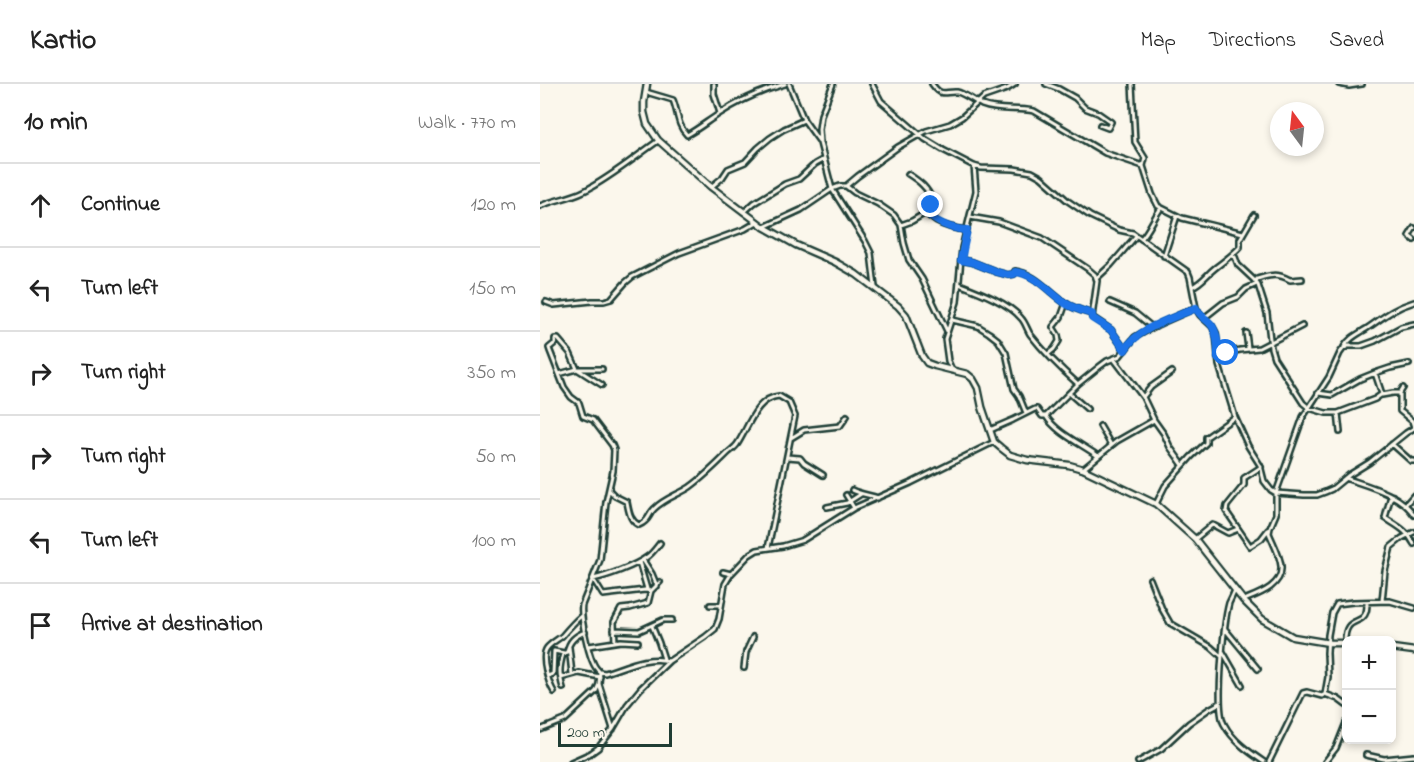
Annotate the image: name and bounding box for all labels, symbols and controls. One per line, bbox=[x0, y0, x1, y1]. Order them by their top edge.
text: Kartio bbox=[30, 21, 96, 62]
text: Map bbox=[1140, 26, 1176, 56]
text: Directions bbox=[1209, 26, 1296, 56]
text: Saved bbox=[1329, 26, 1384, 56]
north arrow bbox=[1270, 102, 1324, 156]
text: 10 min bbox=[24, 104, 88, 142]
text: Walk · 770 m bbox=[418, 109, 516, 138]
icon: ahead bbox=[24, 189, 57, 222]
text: Continue bbox=[81, 189, 160, 221]
text: 120 m bbox=[471, 191, 516, 220]
route end bbox=[917, 191, 943, 217]
icon: left bbox=[24, 273, 57, 306]
text: Turn left bbox=[81, 273, 158, 305]
text: 150 m bbox=[469, 275, 516, 304]
route start bbox=[1212, 339, 1238, 365]
icon: right bbox=[24, 357, 57, 390]
text: Turn right bbox=[81, 357, 166, 389]
text: 350 m bbox=[467, 359, 516, 388]
icon: right bbox=[24, 441, 57, 474]
text: Turn right bbox=[81, 441, 166, 473]
text: 50 m bbox=[475, 443, 516, 472]
icon: left bbox=[24, 525, 57, 558]
text: Turn left bbox=[81, 525, 158, 557]
text: 100 m bbox=[472, 527, 516, 556]
icon: arrive bbox=[24, 609, 57, 642]
text: Arrive at destination bbox=[81, 609, 263, 641]
map controls bbox=[1342, 636, 1396, 744]
button: + bbox=[1342, 636, 1396, 690]
button: − bbox=[1342, 690, 1396, 744]
scale bar bbox=[558, 720, 672, 748]
text: 200 m bbox=[567, 721, 605, 745]

